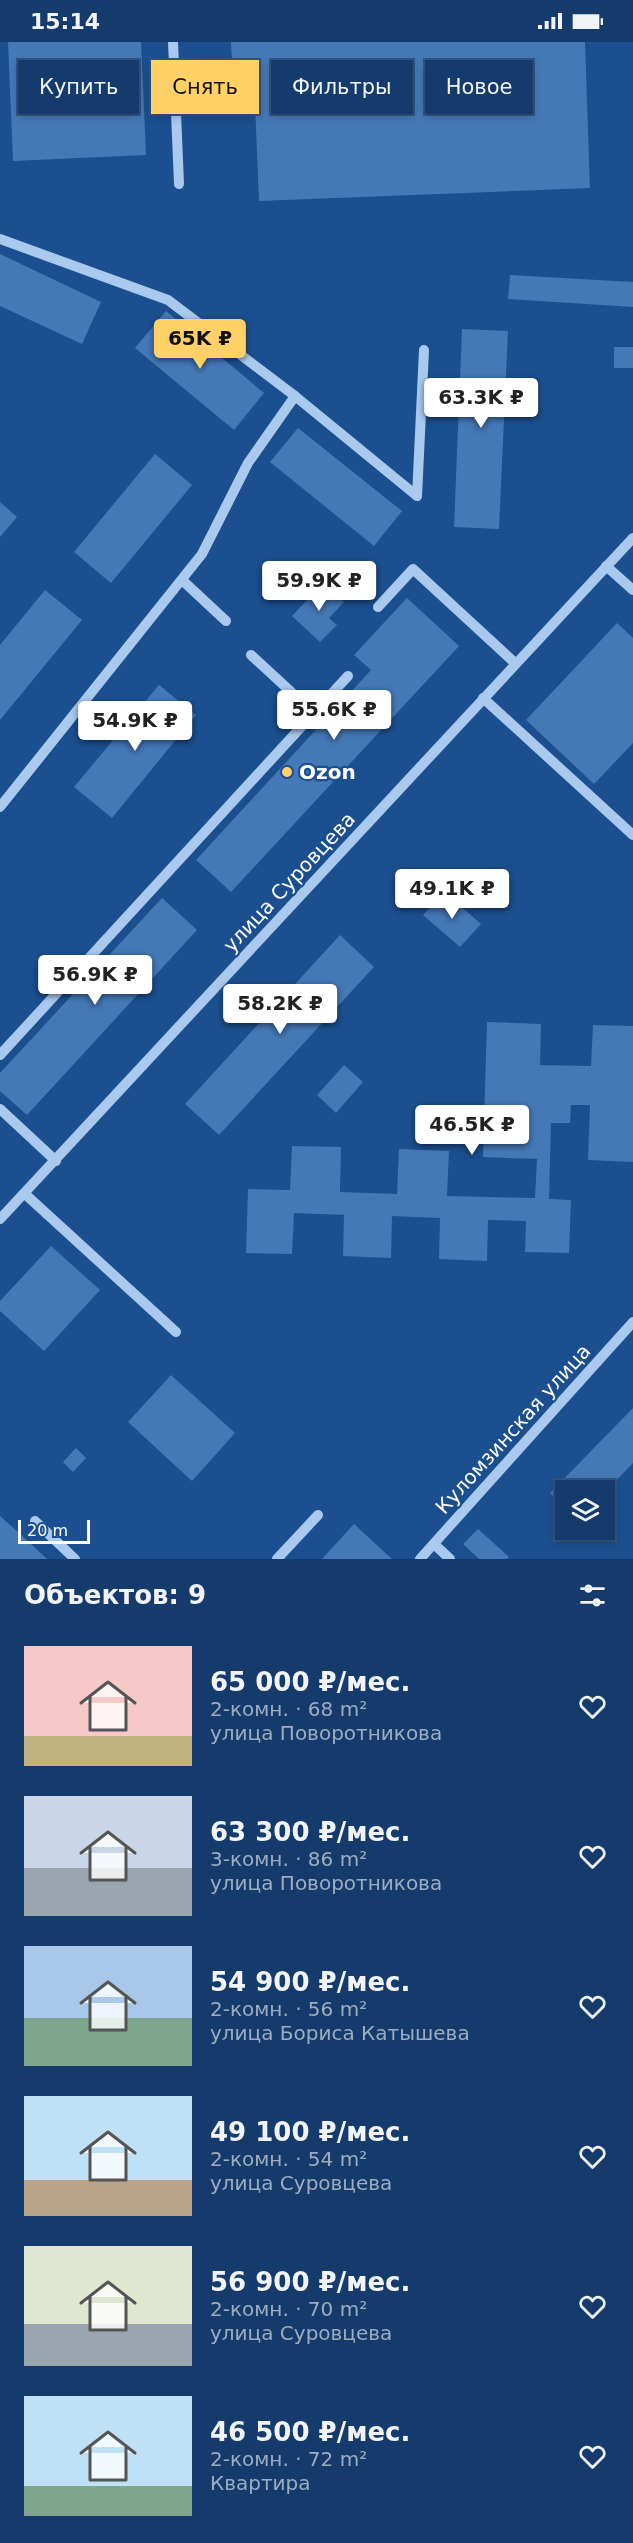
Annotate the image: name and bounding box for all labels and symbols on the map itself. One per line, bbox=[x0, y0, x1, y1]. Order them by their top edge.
pin: 65K ₽ bbox=[158, 319, 242, 370]
pin: 63.3K ₽ bbox=[426, 378, 536, 429]
pin: 59.9K ₽ bbox=[264, 561, 374, 612]
pin: 55.6K ₽ bbox=[279, 690, 389, 741]
pin: 54.9K ₽ bbox=[80, 701, 190, 752]
place label: Ozon bbox=[299, 760, 356, 784]
marker: Ozon bbox=[280, 765, 294, 779]
street label: улица Суровцева bbox=[218, 807, 360, 957]
pin: 49.1K ₽ bbox=[397, 869, 507, 920]
pin: 56.9K ₽ bbox=[40, 955, 150, 1006]
pin: 58.2K ₽ bbox=[225, 984, 335, 1035]
pin: 46.5K ₽ bbox=[417, 1105, 527, 1156]
street label: Куломзинская улица bbox=[430, 1339, 596, 1519]
scale bar bbox=[18, 1517, 90, 1544]

